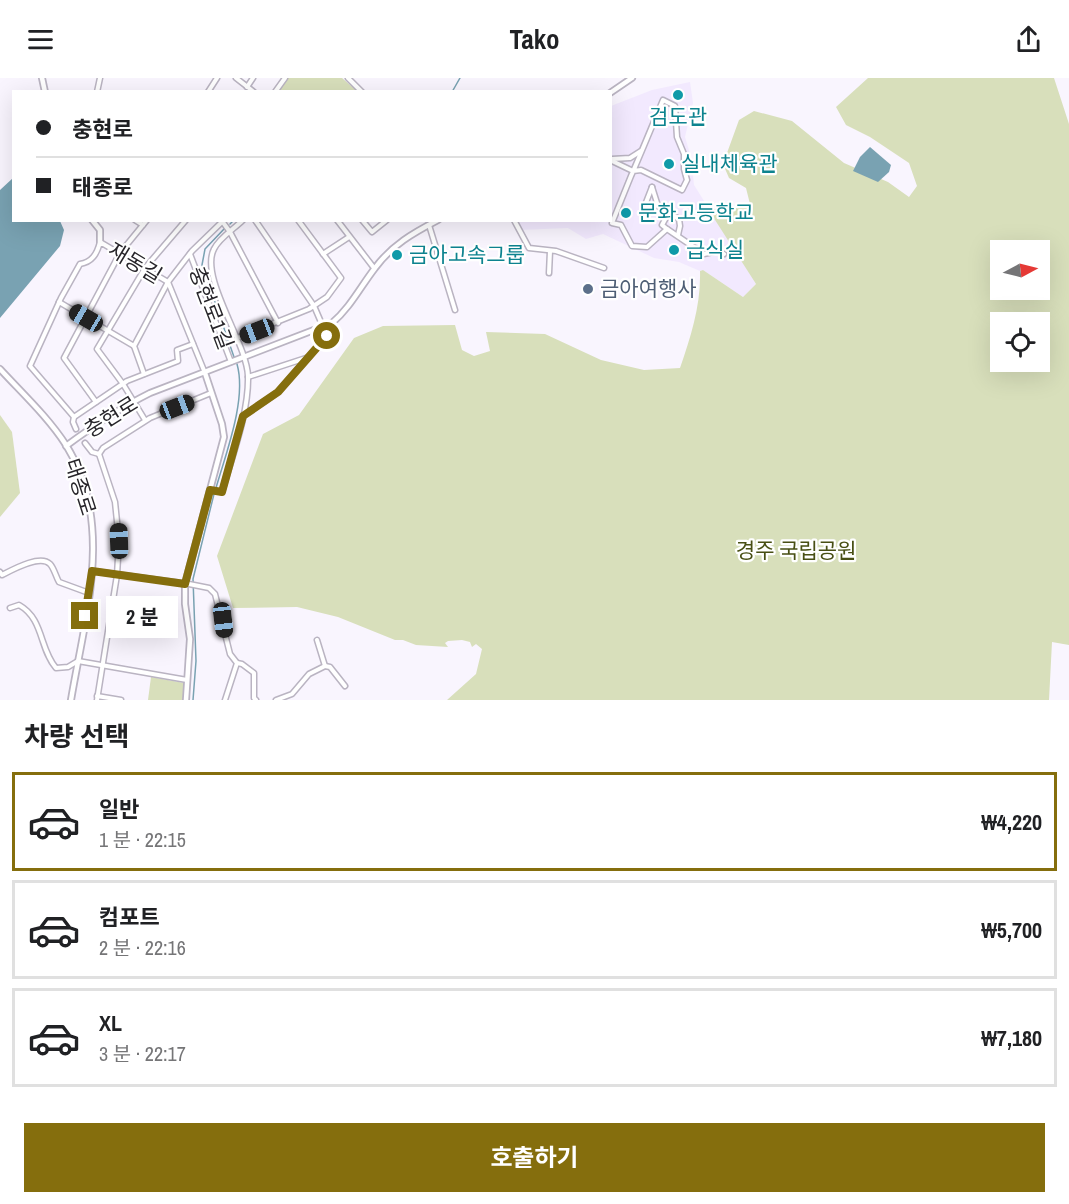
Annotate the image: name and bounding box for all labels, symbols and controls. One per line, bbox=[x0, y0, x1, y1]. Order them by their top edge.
text: Tako bbox=[509, 21, 560, 57]
icon: menu bbox=[24, 23, 57, 56]
icon: share bbox=[1012, 23, 1045, 56]
marker: 검도관 bbox=[671, 88, 685, 102]
place label: 검도관 bbox=[649, 102, 707, 131]
text: 충현로 bbox=[72, 114, 133, 144]
place label: 실내체육관 bbox=[681, 149, 778, 178]
marker: 실내체육관 bbox=[662, 157, 676, 171]
text: 태종로 bbox=[72, 172, 133, 202]
place label: 문화고등학교 bbox=[638, 198, 754, 227]
marker: 문화고등학교 bbox=[619, 206, 633, 220]
street label: 재동길 bbox=[103, 235, 168, 290]
place label: 급식실 bbox=[686, 235, 744, 264]
place label: 금아고속그룹 bbox=[409, 240, 525, 269]
north arrow bbox=[990, 240, 1050, 300]
map controls bbox=[990, 240, 1050, 372]
marker: 급식실 bbox=[667, 243, 681, 257]
marker: 금아고속그룹 bbox=[390, 248, 404, 262]
street label: 충현로1길 bbox=[182, 262, 241, 354]
place label: 금아여행사 bbox=[600, 274, 697, 303]
marker: 금아여행사 bbox=[581, 282, 595, 296]
car bbox=[66, 301, 106, 335]
button: locate bbox=[990, 312, 1050, 372]
car bbox=[237, 316, 277, 346]
route start bbox=[313, 322, 340, 349]
street label: 충현로 bbox=[78, 389, 143, 444]
car bbox=[157, 392, 197, 422]
street label: 태종로 bbox=[58, 455, 103, 519]
car bbox=[109, 523, 129, 559]
park label: 경주 국립공원 bbox=[736, 536, 856, 565]
callout: 2 분 bbox=[106, 595, 178, 637]
car bbox=[212, 601, 234, 639]
route end bbox=[71, 602, 98, 629]
text: 2 분 bbox=[126, 603, 158, 630]
text: 차량 선택 bbox=[24, 718, 130, 754]
text: 일반 bbox=[99, 794, 139, 824]
icon: car bbox=[27, 795, 81, 849]
text: ₩4,220 bbox=[981, 807, 1042, 837]
text: 1 분 · 22:15 bbox=[99, 826, 186, 853]
text: 컴포트 bbox=[99, 902, 160, 932]
icon: car bbox=[27, 903, 81, 957]
text: ₩5,700 bbox=[981, 915, 1042, 945]
text: 2 분 · 22:16 bbox=[99, 934, 186, 961]
text: XL bbox=[99, 1008, 122, 1038]
icon: car bbox=[27, 1011, 81, 1065]
text: ₩7,180 bbox=[981, 1023, 1042, 1053]
text: 3 분 · 22:17 bbox=[99, 1040, 186, 1067]
button: 호출하기 bbox=[24, 1123, 1045, 1192]

